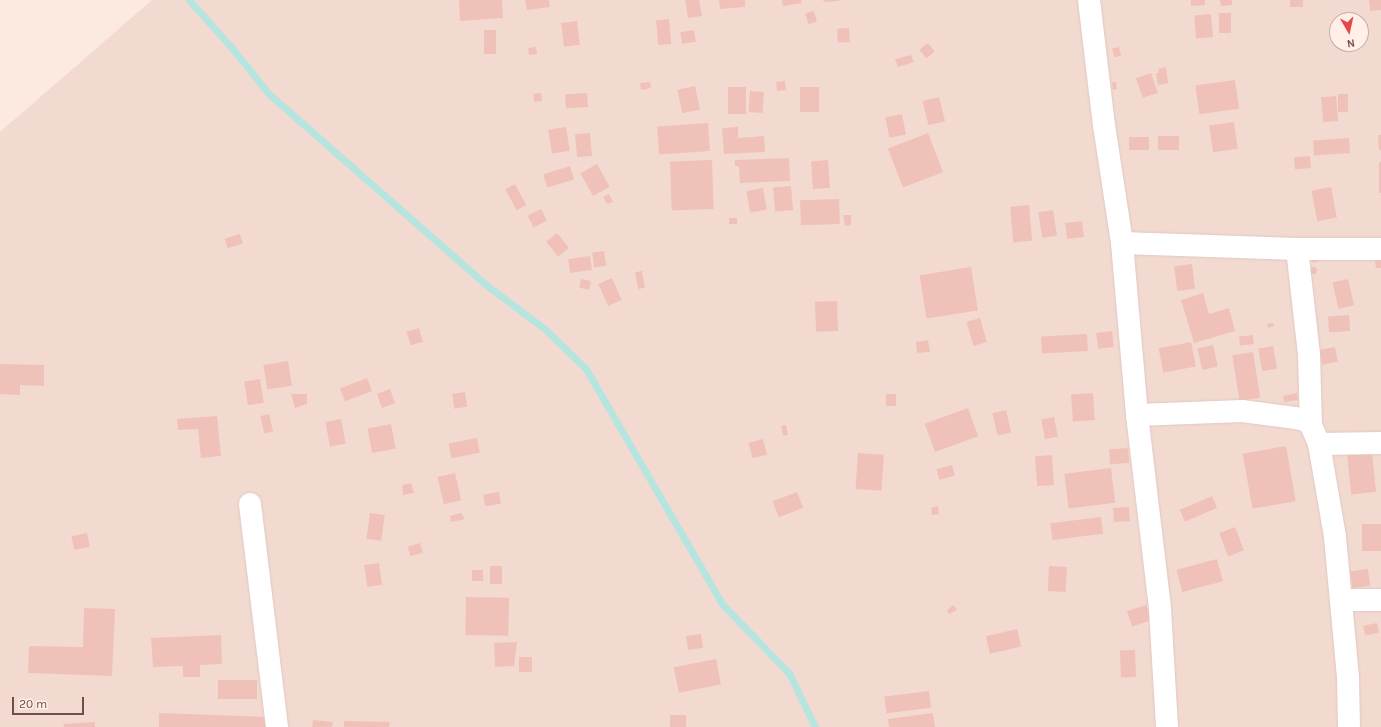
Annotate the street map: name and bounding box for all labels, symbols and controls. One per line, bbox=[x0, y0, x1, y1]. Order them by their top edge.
north arrow bbox=[1329, 12, 1369, 52]
text: N bbox=[1346, 36, 1356, 50]
scale bar bbox=[14, 689, 86, 715]
text: 20 m bbox=[19, 697, 47, 711]

